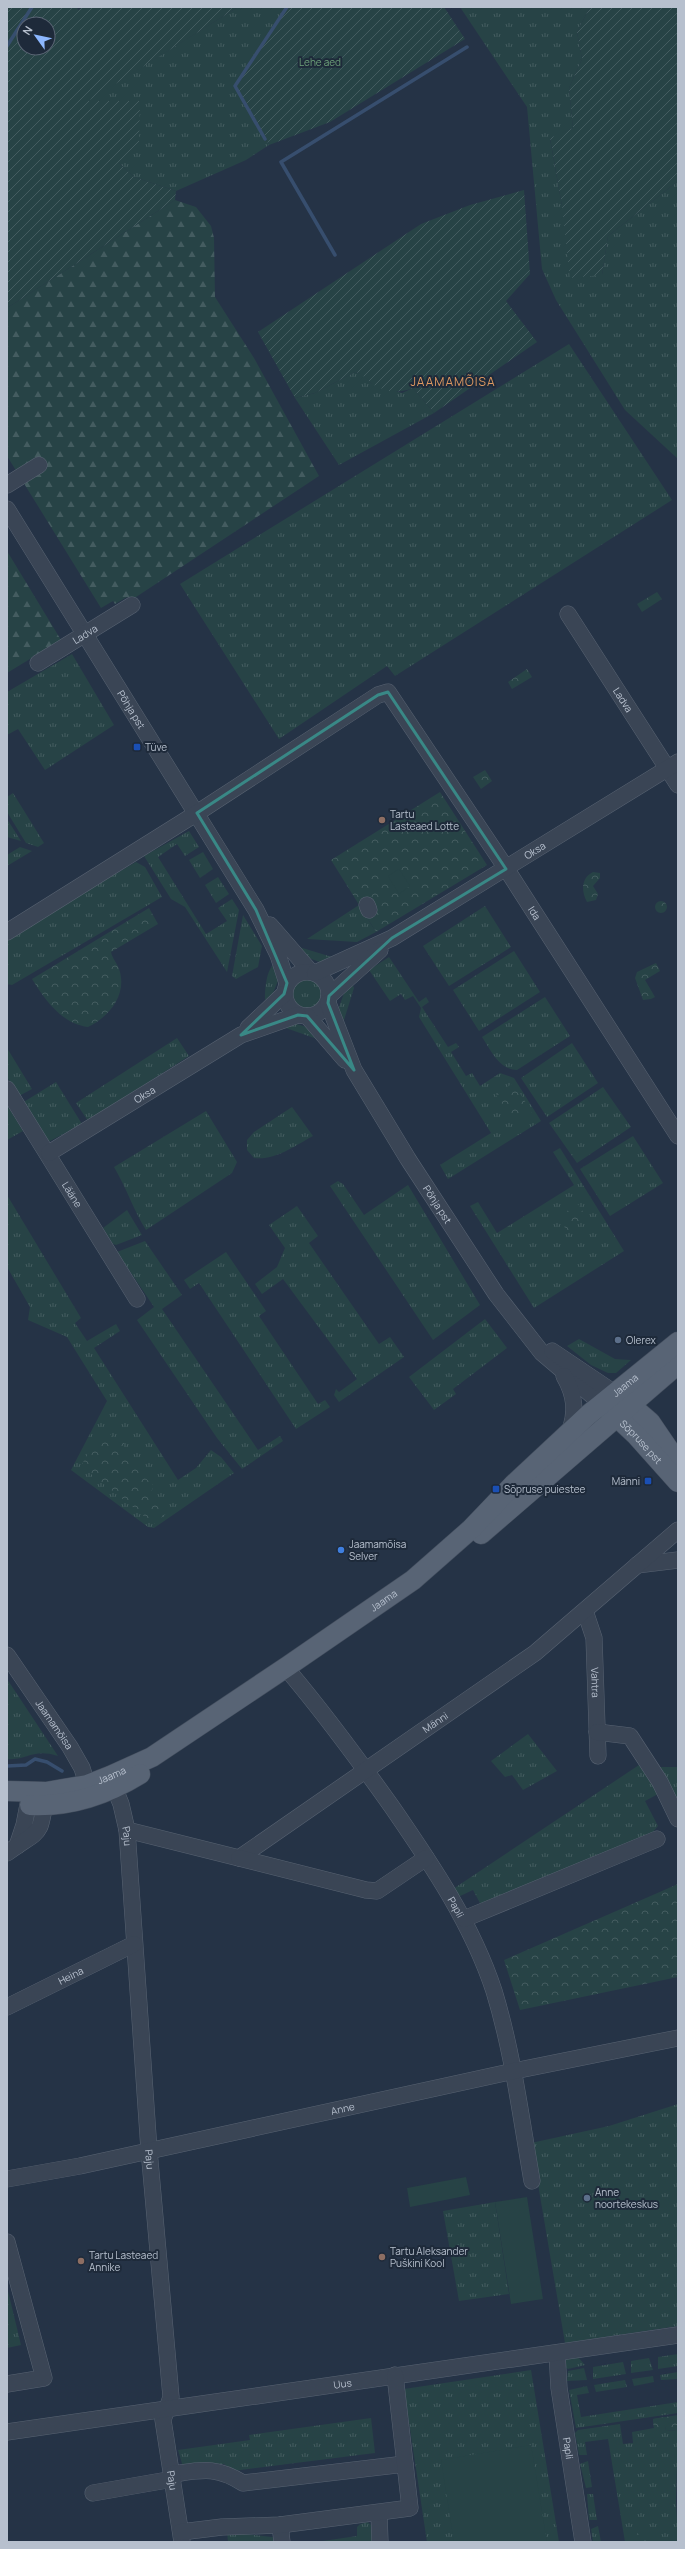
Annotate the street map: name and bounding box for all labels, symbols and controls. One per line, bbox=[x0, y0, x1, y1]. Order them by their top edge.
north arrow bbox=[16, 16, 56, 56]
text: N bbox=[19, 23, 36, 38]
park label: Lehe aed bbox=[299, 55, 341, 69]
district label: JAAMAMÕISA bbox=[410, 373, 496, 390]
street label: Ladva bbox=[70, 621, 100, 647]
street label: Ladva bbox=[610, 685, 636, 715]
street label: Põhja pst bbox=[114, 687, 149, 732]
place label: Tüve bbox=[145, 740, 167, 754]
marker: Tüve bbox=[132, 742, 142, 752]
place label: Tartu Lasteaed Lotte bbox=[390, 807, 459, 833]
marker: Tartu Lasteaed Lotte bbox=[377, 815, 387, 825]
street label: Oksa bbox=[521, 838, 548, 862]
street label: Ida bbox=[525, 903, 544, 923]
street label: Oksa bbox=[131, 1082, 158, 1106]
street label: Lääne bbox=[59, 1179, 86, 1210]
street label: Põhja pst bbox=[420, 1182, 455, 1226]
place label: Olerex bbox=[626, 1333, 657, 1347]
marker: Olerex bbox=[613, 1335, 623, 1345]
street label: Jaama bbox=[609, 1370, 641, 1400]
street label: Sõpruse pst bbox=[617, 1417, 665, 1467]
place label: Männi bbox=[612, 1474, 640, 1488]
marker: Männi bbox=[643, 1476, 653, 1486]
place label: Sõpruse puiestee bbox=[504, 1482, 586, 1496]
marker: Sõpruse puiestee bbox=[491, 1484, 501, 1494]
place label: Jaamamõisa Selver bbox=[349, 1537, 406, 1563]
marker: Jaamamõisa Selver bbox=[336, 1545, 346, 1555]
street label: Jaama bbox=[367, 1586, 400, 1614]
street label: Vahtra bbox=[588, 1667, 603, 1698]
street label: Jaamamõisa bbox=[32, 1697, 76, 1752]
street label: Männi bbox=[420, 1708, 451, 1736]
street label: Jaama bbox=[95, 1763, 128, 1787]
street label: Paju bbox=[119, 1825, 135, 1847]
street label: Papli bbox=[445, 1894, 468, 1920]
street label: Heina bbox=[56, 1963, 86, 1988]
street label: Anne bbox=[329, 2099, 356, 2118]
street label: Paju bbox=[142, 2149, 158, 2170]
place label: Anne noortekeskus bbox=[595, 2185, 658, 2211]
marker: Anne noortekeskus bbox=[582, 2193, 592, 2203]
place label: Tartu Aleksander Puškini Kool bbox=[390, 2244, 468, 2270]
place label: Tartu Lasteaed Annike bbox=[89, 2248, 158, 2274]
marker: Tartu Aleksander Puškini Kool bbox=[377, 2252, 387, 2262]
marker: Tartu Lasteaed Annike bbox=[76, 2256, 86, 2266]
street label: Uus bbox=[332, 2375, 353, 2392]
street label: Papli bbox=[560, 2436, 577, 2460]
street label: Paju bbox=[164, 2469, 181, 2491]

